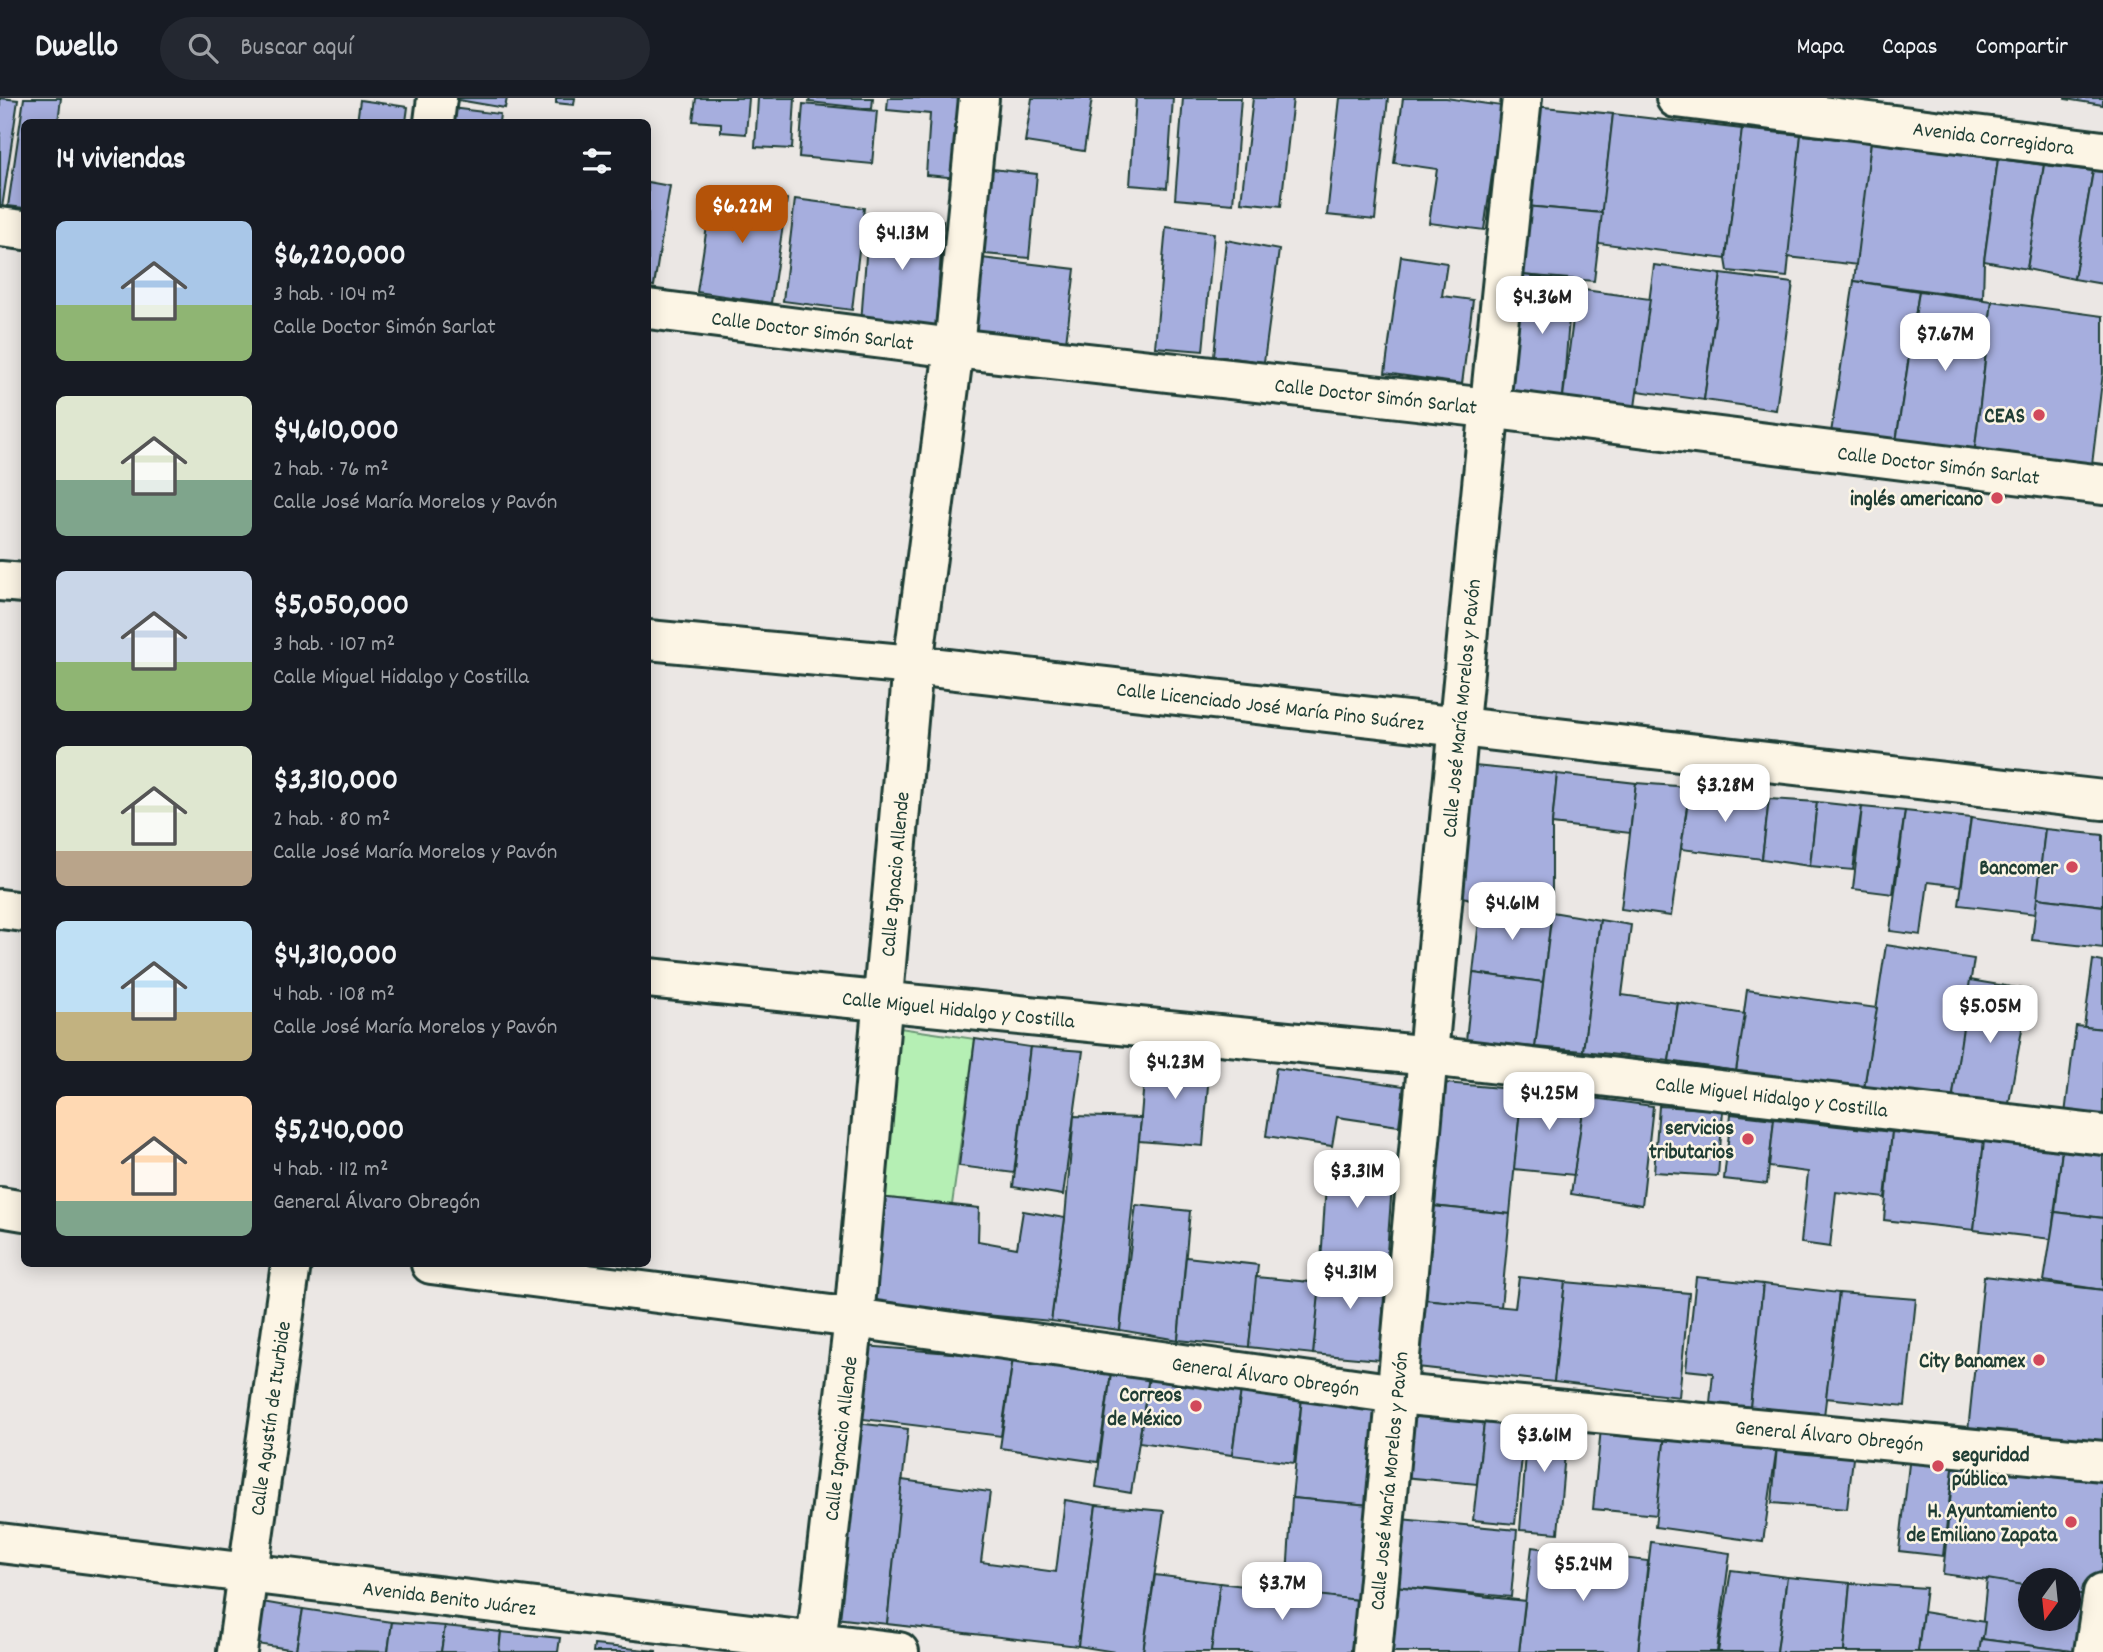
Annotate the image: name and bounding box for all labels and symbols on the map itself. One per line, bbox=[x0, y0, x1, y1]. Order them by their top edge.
street label: Avenida Corregidora bbox=[1911, 116, 2077, 165]
pin: $6.22M bbox=[685, 186, 799, 245]
pin: $4.13M bbox=[845, 212, 959, 272]
pin: $4.36M bbox=[1485, 276, 1599, 336]
street label: Calle Doctor Simón Sarlat bbox=[709, 305, 915, 361]
pin: $7.67M bbox=[1888, 314, 2002, 373]
street label: Calle Doctor Simón Sarlat bbox=[1273, 372, 1479, 425]
place label: CEAS bbox=[1984, 403, 2025, 433]
marker: CEAS bbox=[2031, 407, 2047, 423]
street label: Calle Doctor Simón Sarlat bbox=[1835, 440, 2041, 495]
place label: inglés americano bbox=[1850, 486, 1983, 516]
marker: inglés americano bbox=[1989, 490, 2005, 506]
street label: Calle José María Morelos y Pavón bbox=[1436, 578, 1491, 839]
street label: Calle Licenciado José María Pino Suárez bbox=[1115, 676, 1426, 741]
pin: $3.28M bbox=[1668, 764, 1782, 824]
street label: Calle Ignacio Allende bbox=[875, 791, 919, 958]
place label: Bancomer bbox=[1979, 855, 2059, 885]
marker: Bancomer bbox=[2064, 859, 2080, 875]
pin: $4.61M bbox=[1455, 882, 1569, 942]
street label: Calle Miguel Hidalgo y Costilla bbox=[840, 985, 1077, 1039]
pin: $5.05M bbox=[1933, 986, 2047, 1045]
pin: $4.23M bbox=[1118, 1042, 1232, 1101]
street label: Calle Miguel Hidalgo y Costilla bbox=[1654, 1071, 1890, 1128]
pin: $4.25M bbox=[1492, 1072, 1606, 1132]
place label: servicios tributarios bbox=[1649, 1115, 1734, 1169]
marker: servicios tributarios bbox=[1740, 1131, 1756, 1147]
pin: $3.31M bbox=[1300, 1150, 1414, 1210]
pin: $4.31M bbox=[1293, 1252, 1407, 1311]
street label: Calle Agustín de Iturbide bbox=[244, 1319, 301, 1518]
place label: City Banamex bbox=[1919, 1348, 2025, 1378]
street label: Calle José María Morelos y Pavón bbox=[1364, 1350, 1418, 1612]
street label: General Álvaro Obregón bbox=[1169, 1351, 1361, 1407]
marker: City Banamex bbox=[2031, 1352, 2047, 1368]
street label: Calle Ignacio Allende bbox=[818, 1355, 867, 1523]
place label: Correos de México bbox=[1107, 1382, 1182, 1436]
marker: Correos de México bbox=[1188, 1398, 1204, 1414]
pin: $3.61M bbox=[1487, 1414, 1601, 1474]
street label: General Álvaro Obregón bbox=[1733, 1414, 1925, 1462]
place label: seguridad pública bbox=[1952, 1442, 2030, 1496]
marker: seguridad pública bbox=[1930, 1458, 1946, 1474]
place label: H. Ayuntamiento de Emiliano Zapata bbox=[1907, 1498, 2058, 1552]
marker: H. Ayuntamiento de Emiliano Zapata bbox=[2063, 1514, 2079, 1530]
pin: $5.24M bbox=[1526, 1544, 1640, 1603]
pin: $3.7M bbox=[1233, 1562, 1331, 1622]
north arrow bbox=[2018, 1568, 2081, 1631]
street label: Avenida Benito Juárez bbox=[361, 1575, 538, 1626]

